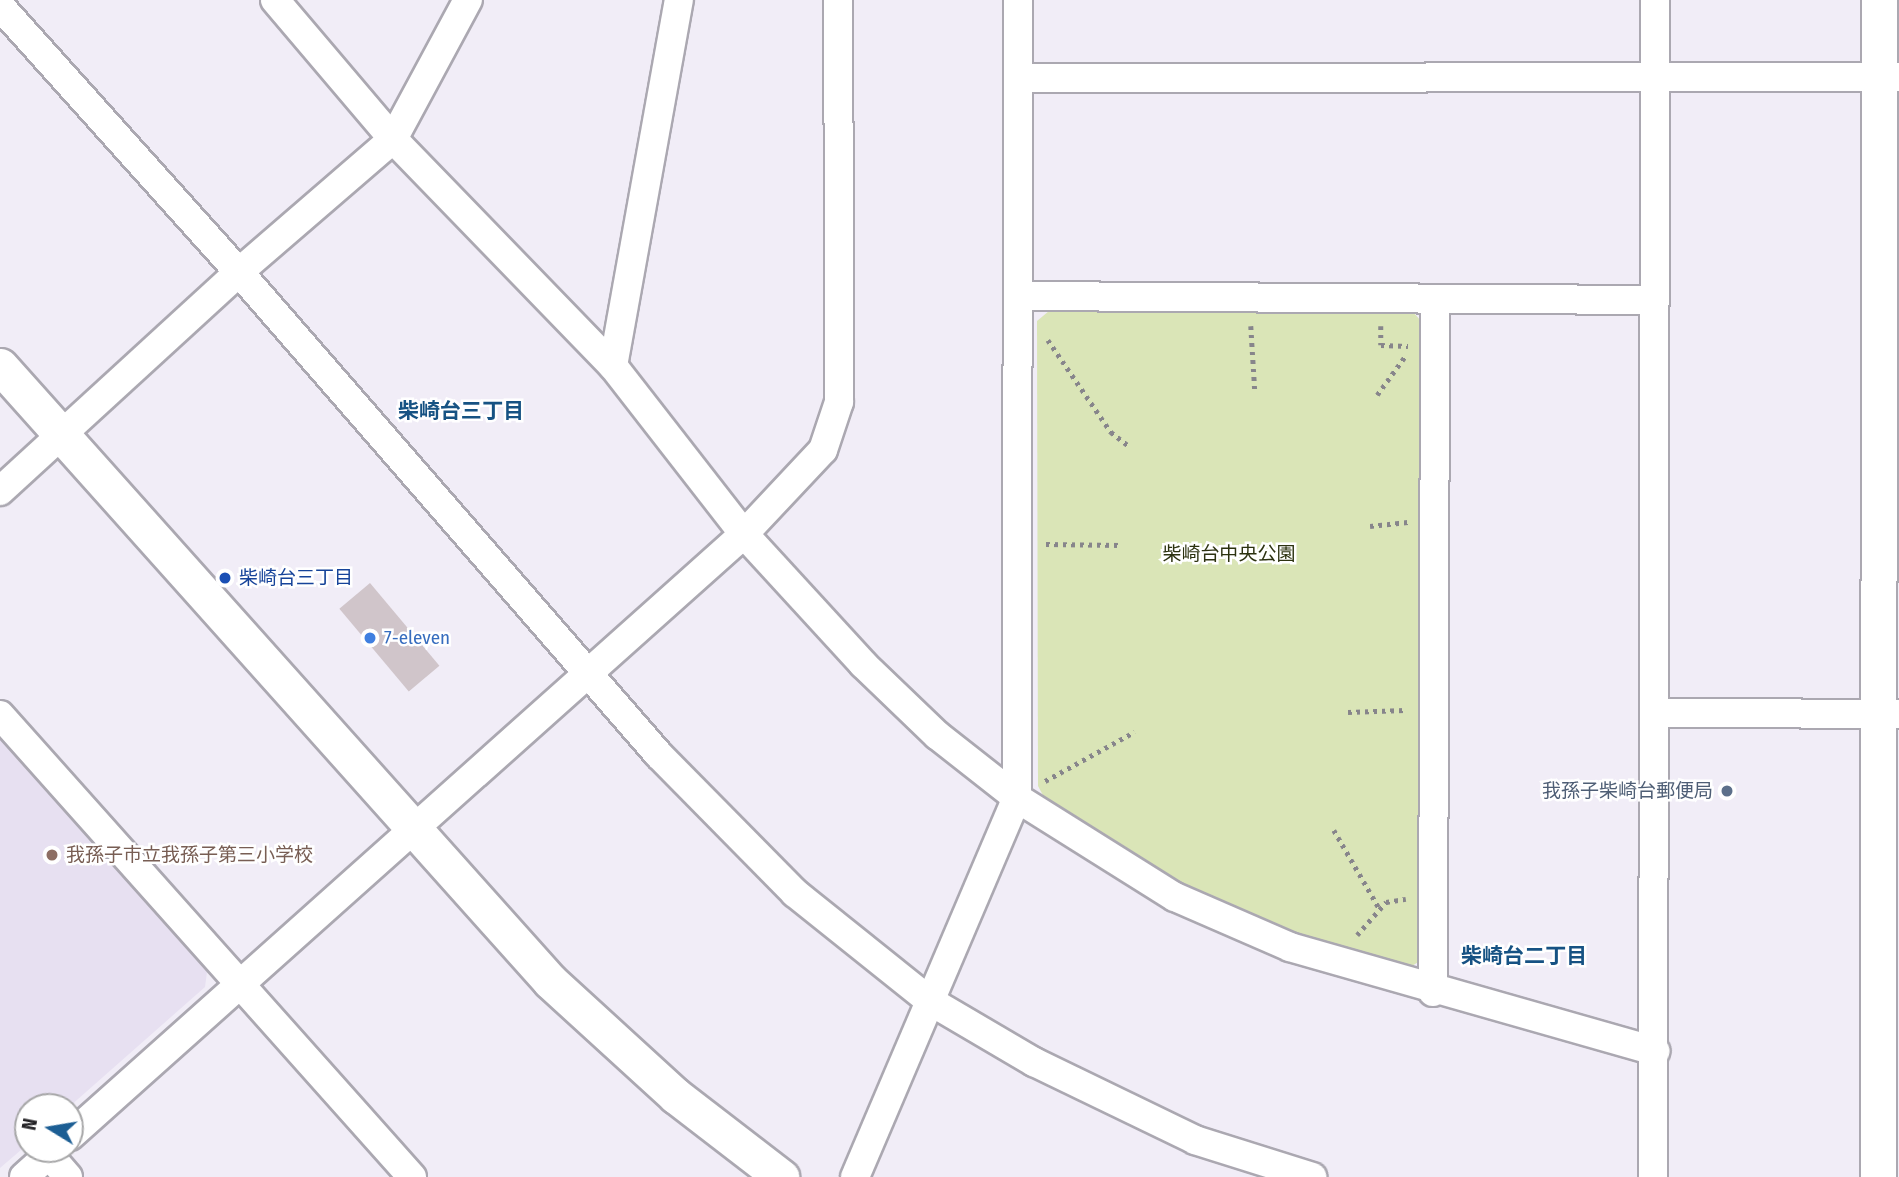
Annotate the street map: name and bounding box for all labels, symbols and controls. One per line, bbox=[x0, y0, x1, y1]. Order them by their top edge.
district label: 柴崎台三丁目 bbox=[398, 398, 524, 424]
park label: 柴崎台中央公園 bbox=[1163, 543, 1295, 565]
place label: 柴崎台三丁目 bbox=[239, 567, 353, 589]
marker: 柴崎台三丁目 bbox=[217, 570, 233, 586]
place label: 7-eleven bbox=[384, 627, 450, 649]
marker: 7-eleven bbox=[362, 630, 378, 646]
place label: 我孫子柴崎台郵便局 bbox=[1542, 780, 1713, 802]
marker: 我孫子柴崎台郵便局 bbox=[1719, 783, 1735, 799]
place label: 我孫子市立我孫子第三小学校 bbox=[66, 844, 313, 866]
marker: 我孫子市立我孫子第三小学校 bbox=[44, 847, 60, 863]
district label: 柴崎台二丁目 bbox=[1461, 943, 1587, 969]
north arrow bbox=[14, 1093, 84, 1163]
text: N bbox=[17, 1117, 42, 1132]

